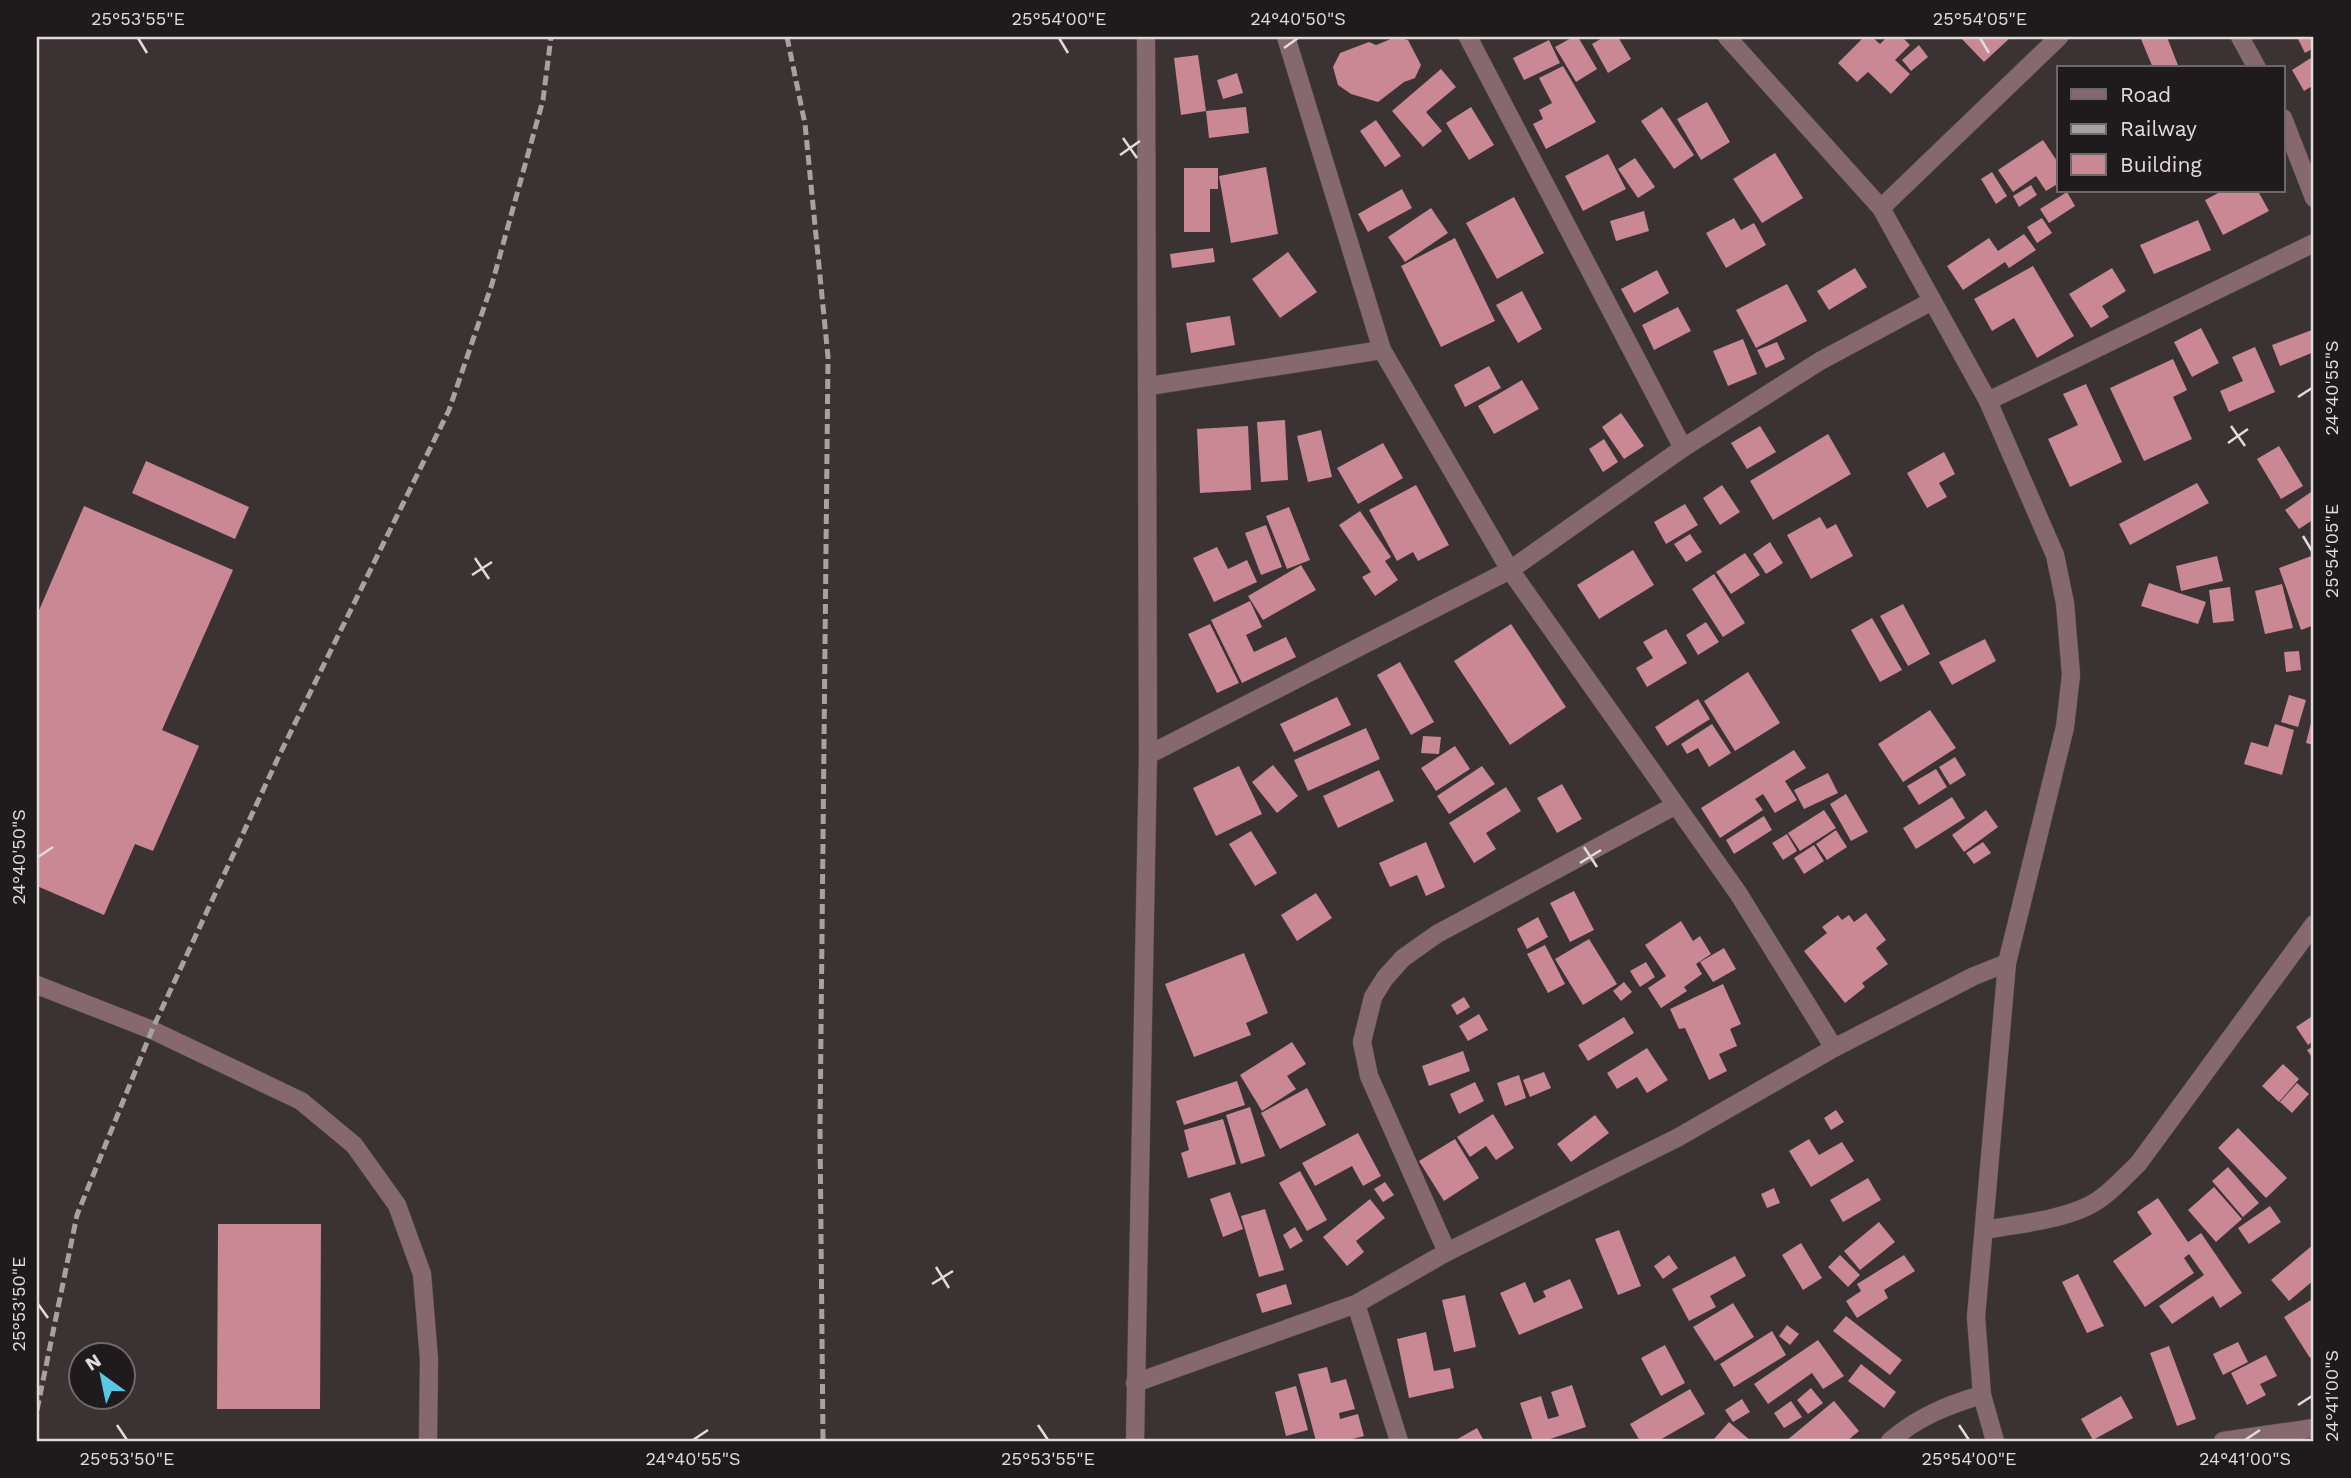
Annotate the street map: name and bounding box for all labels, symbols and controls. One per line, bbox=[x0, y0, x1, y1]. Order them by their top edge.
text: 25°53'55"E bbox=[91, 8, 185, 29]
text: 25°54'00"E bbox=[1011, 8, 1107, 29]
text: 24°40'50"S bbox=[1250, 8, 1346, 29]
text: 25°54'05"E bbox=[1933, 8, 2027, 29]
legend bbox=[2057, 66, 2284, 192]
text: Road bbox=[2120, 82, 2171, 107]
text: Railway bbox=[2120, 116, 2197, 141]
text: Building bbox=[2120, 152, 2202, 177]
text: 24°40'55"S bbox=[2321, 341, 2342, 435]
text: 25°54'05"E bbox=[2321, 504, 2342, 598]
text: 24°40'50"S bbox=[8, 809, 29, 905]
text: 25°53'50"E bbox=[8, 1257, 29, 1351]
north arrow bbox=[66, 1342, 136, 1412]
text: N bbox=[81, 1349, 105, 1376]
text: 24°41'00"S bbox=[2321, 1350, 2342, 1442]
text: 25°53'50"E bbox=[80, 1448, 174, 1469]
text: 24°40'55"S bbox=[646, 1448, 740, 1469]
text: 25°53'55"E bbox=[1001, 1448, 1095, 1469]
text: 25°54'00"E bbox=[1921, 1448, 2017, 1469]
text: 24°41'00"S bbox=[2199, 1448, 2291, 1469]

